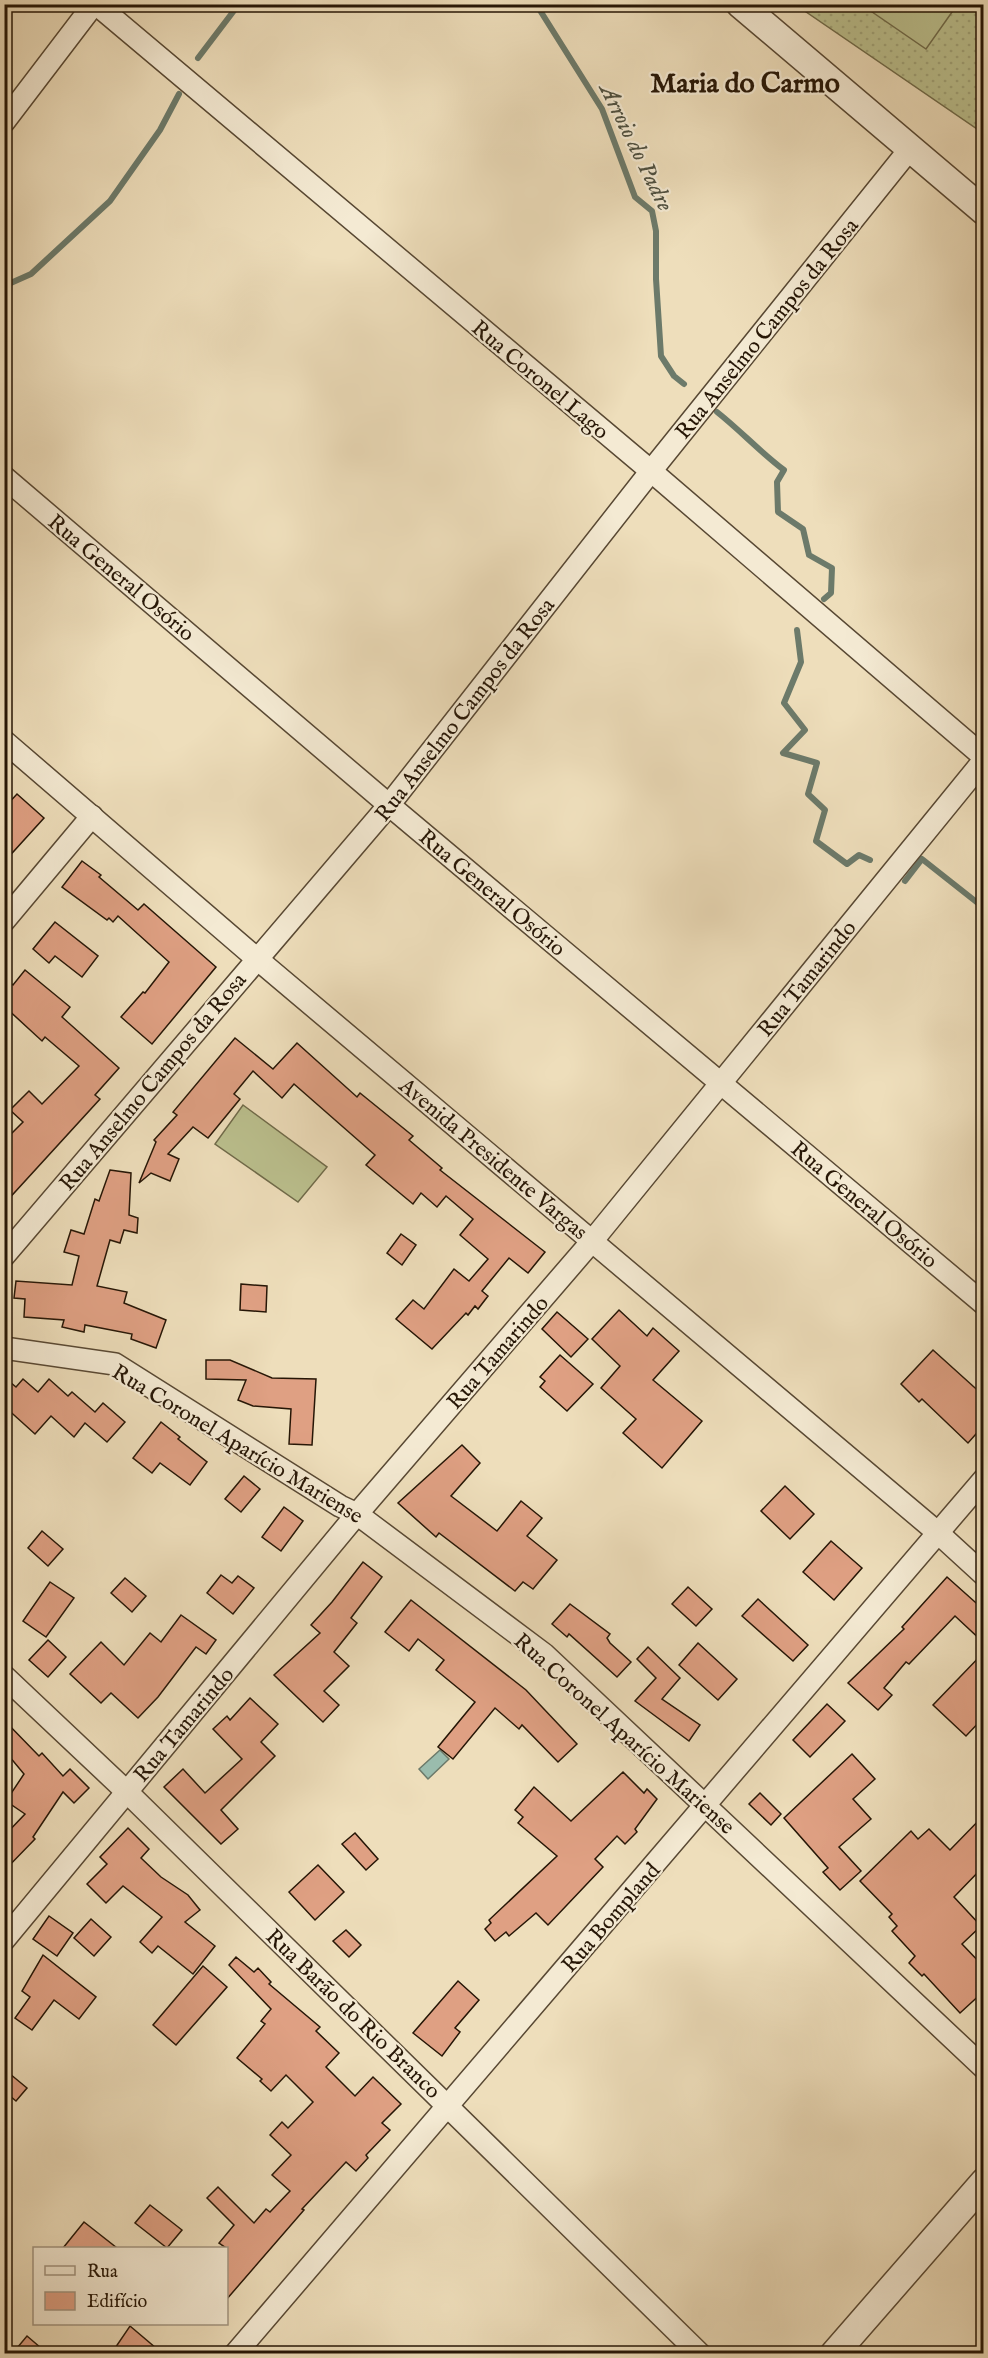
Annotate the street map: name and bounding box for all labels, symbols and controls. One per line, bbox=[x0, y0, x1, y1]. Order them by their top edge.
district label: Maria do Carmo bbox=[650, 67, 840, 102]
water label: Arroio do Padre bbox=[590, 76, 680, 217]
street label: Rua Anselmo Campos da Rosa bbox=[670, 213, 866, 446]
street label: Rua Coronel Lago bbox=[465, 315, 614, 446]
street label: Rua General Osório bbox=[41, 509, 200, 648]
street label: Rua Anselmo Campos da Rosa bbox=[369, 592, 562, 828]
street label: Rua General Osório bbox=[412, 824, 571, 963]
street label: Rua Tamarindo bbox=[752, 915, 863, 1043]
street label: Rua Anselmo Campos da Rosa bbox=[54, 967, 253, 1197]
street label: Avenida Presidente Vargas bbox=[392, 1072, 593, 1247]
street label: Rua General Osório bbox=[784, 1136, 943, 1275]
street label: Rua Tamarindo bbox=[441, 1290, 556, 1416]
street label: Rua Coronel Aparício Mariense bbox=[106, 1359, 368, 1531]
street label: Rua Coronel Aparício Mariense bbox=[507, 1628, 740, 1841]
street label: Rua Tamarindo bbox=[128, 1662, 241, 1789]
street label: Rua Bompland bbox=[556, 1857, 667, 1979]
street label: Rua Barão do Rio Branco bbox=[259, 1923, 446, 2106]
legend bbox=[33, 2247, 228, 2325]
text: Rua bbox=[87, 2261, 118, 2284]
text: Edifício bbox=[87, 2291, 148, 2314]

